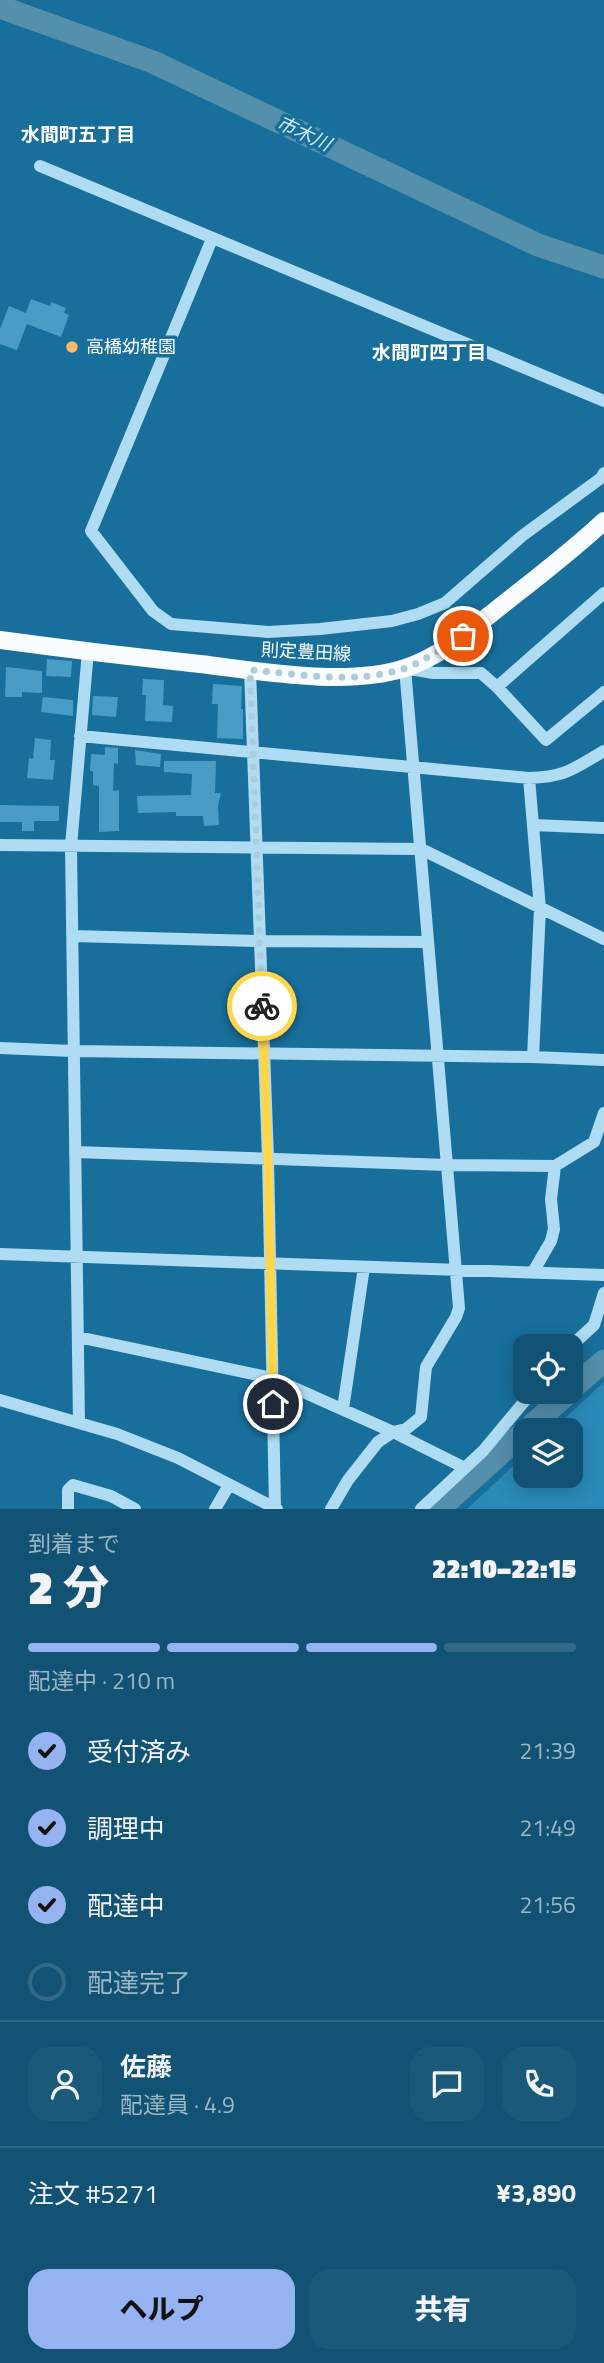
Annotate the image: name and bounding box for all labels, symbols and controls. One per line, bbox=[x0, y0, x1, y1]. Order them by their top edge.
water label: 市木川 bbox=[272, 107, 338, 159]
district label: 水間町五丁目 bbox=[21, 119, 135, 148]
place label: 高橋幼稚園 bbox=[86, 333, 176, 360]
district label: 水間町四丁目 bbox=[372, 337, 486, 366]
marker: 高橋幼稚園 bbox=[64, 339, 80, 355]
pin bbox=[433, 606, 493, 666]
icon: bag bbox=[444, 617, 482, 655]
street label: 則定豊田線 bbox=[260, 636, 352, 667]
courier bbox=[227, 971, 297, 1041]
icon: bike bbox=[243, 987, 281, 1025]
map controls bbox=[513, 1334, 583, 1488]
button: locate bbox=[513, 1334, 583, 1404]
pin bbox=[243, 1374, 303, 1434]
icon: home bbox=[254, 1385, 292, 1423]
button: layers bbox=[513, 1418, 583, 1488]
text: 到着まで bbox=[28, 1526, 120, 1561]
text: 22:10–22:15 bbox=[432, 1549, 576, 1588]
text: 2 分 bbox=[28, 1552, 109, 1622]
text: 配達中 · 210 m bbox=[28, 1663, 175, 1698]
icon: check bbox=[28, 1732, 66, 1770]
text: 受付済み bbox=[87, 1732, 191, 1771]
text: 21:39 bbox=[519, 1733, 576, 1768]
icon: check bbox=[28, 1809, 66, 1847]
text: 調理中 bbox=[87, 1809, 165, 1848]
text: 21:49 bbox=[519, 1810, 576, 1845]
icon: check bbox=[28, 1886, 66, 1924]
text: 配達中 bbox=[87, 1886, 165, 1925]
text: 21:56 bbox=[519, 1887, 576, 1922]
text: 配達完了 bbox=[87, 1963, 191, 2002]
button: person bbox=[28, 2047, 102, 2121]
text: 佐藤 bbox=[120, 2047, 172, 2086]
button: chat bbox=[410, 2047, 484, 2121]
button: phone bbox=[502, 2047, 576, 2121]
text: 配達員 · 4.9 bbox=[120, 2087, 235, 2122]
text: ¥3,890 bbox=[496, 2173, 576, 2212]
text: 注文 #5271 bbox=[28, 2174, 159, 2213]
button: ヘルプ bbox=[28, 2269, 295, 2349]
button: 共有 bbox=[309, 2269, 576, 2349]

